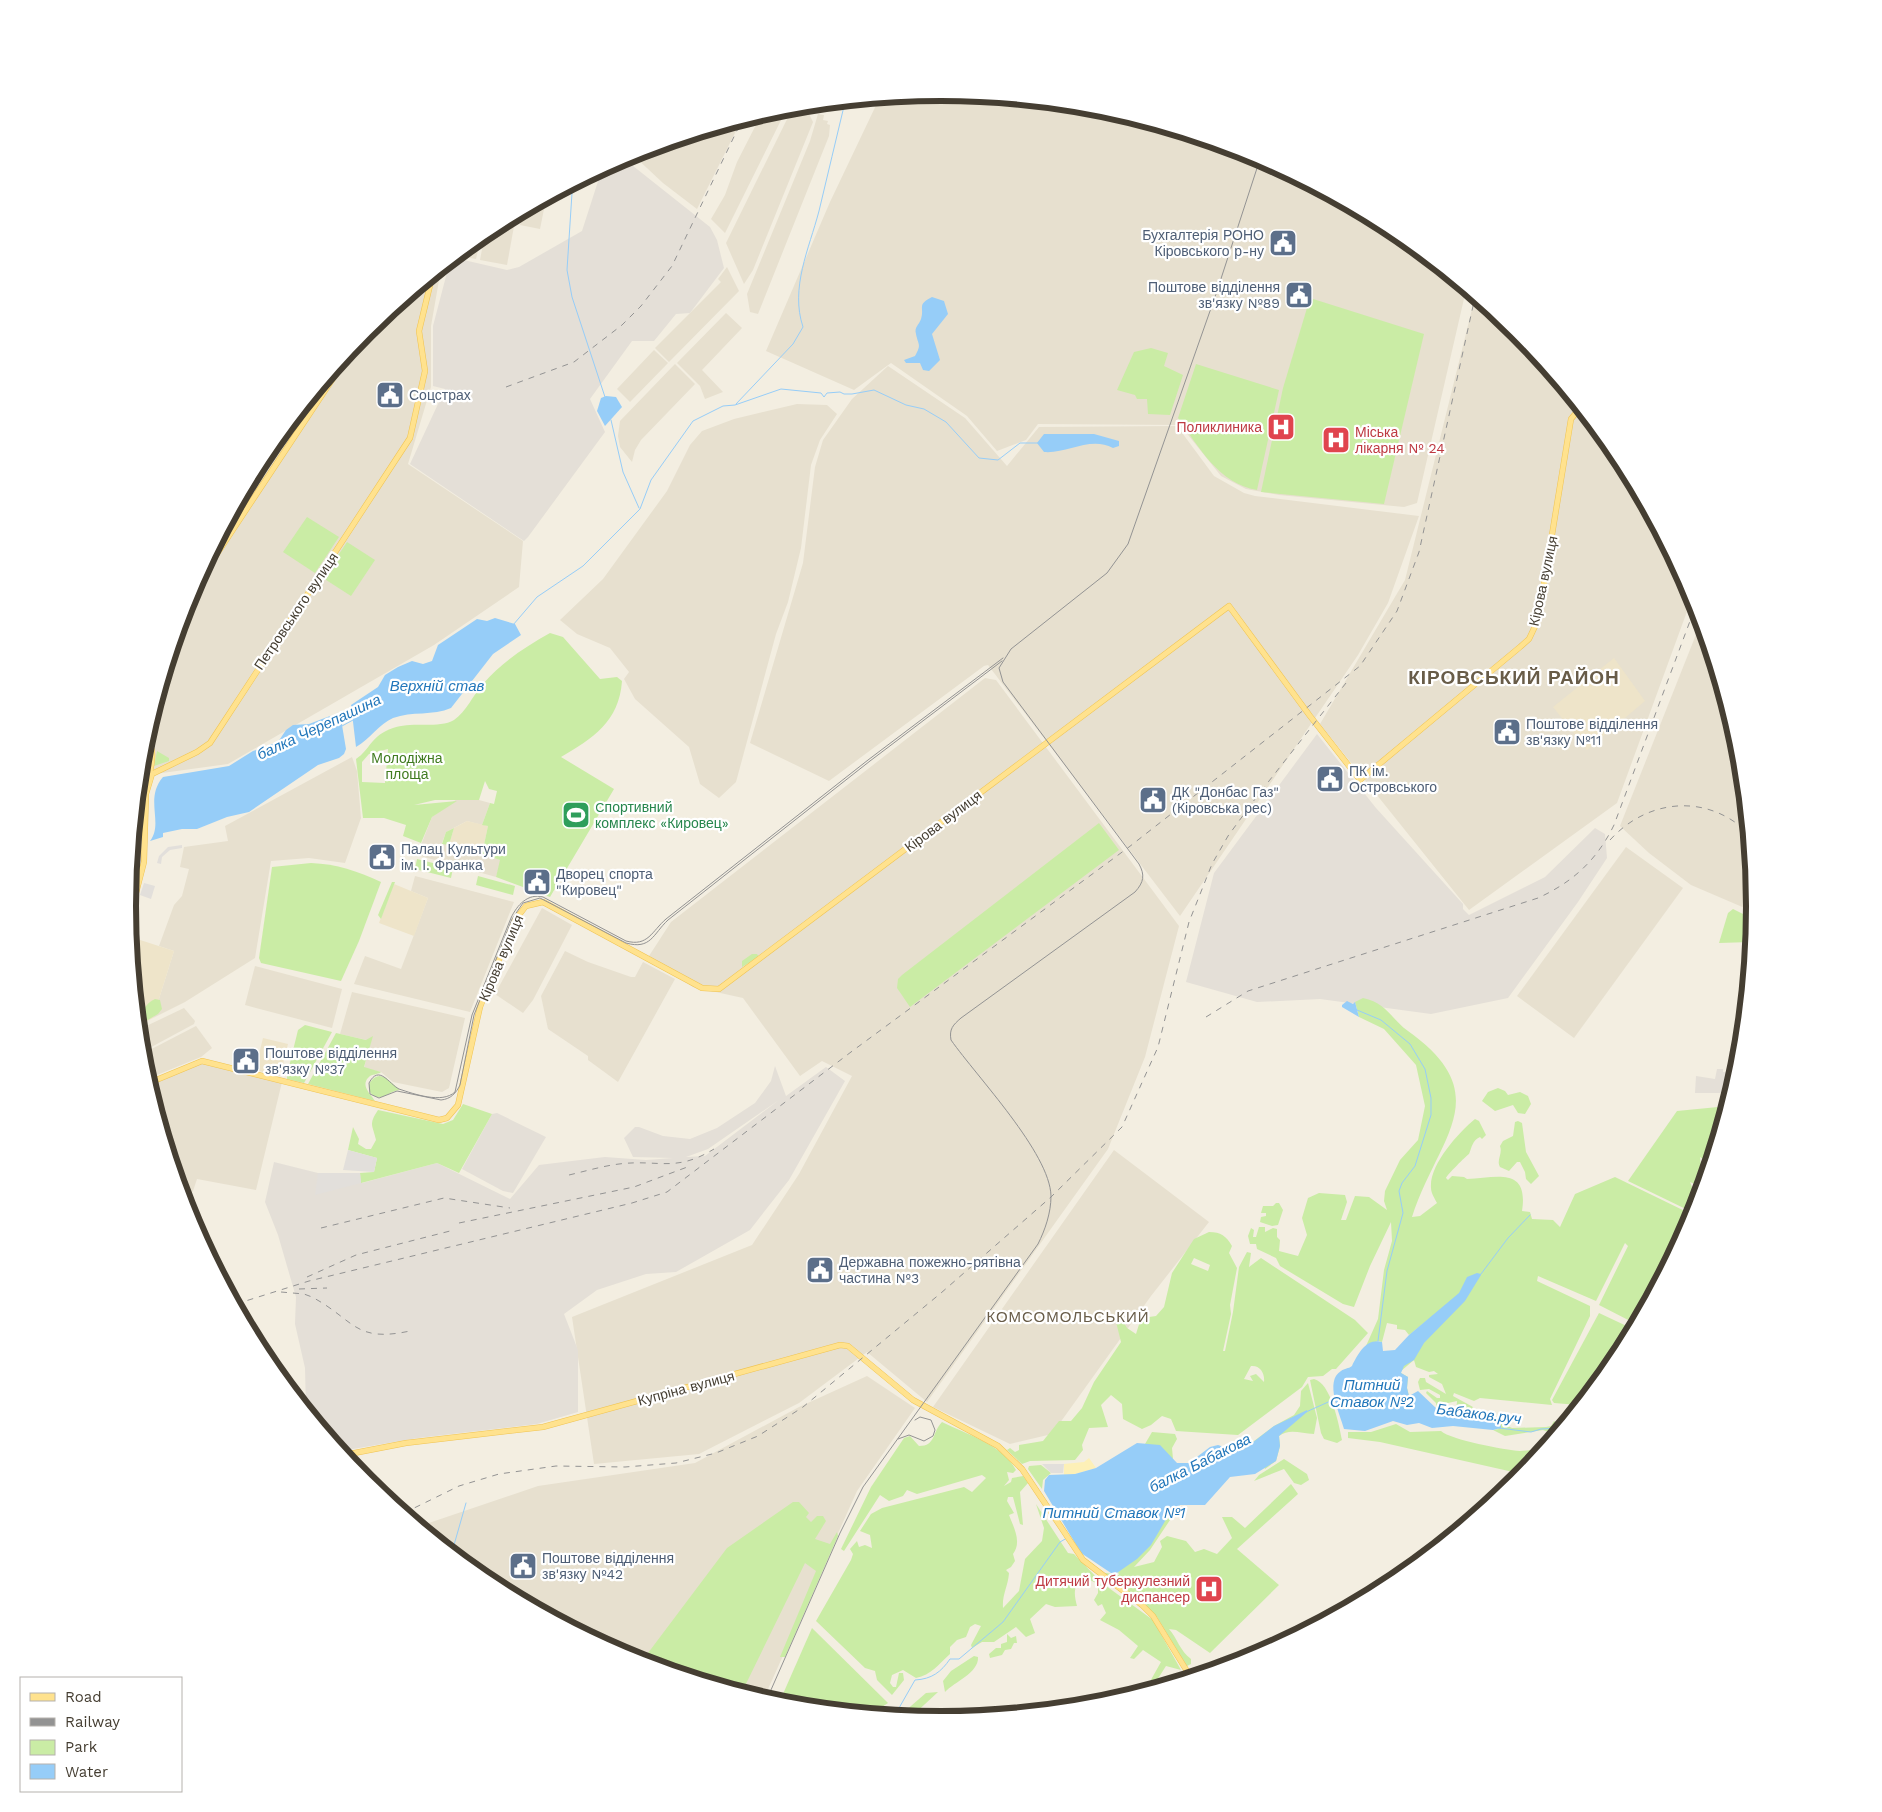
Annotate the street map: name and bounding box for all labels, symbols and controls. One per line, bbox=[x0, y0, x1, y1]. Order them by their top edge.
place label: Бухгалтерія РОНО Кіровського р-ну bbox=[1142, 227, 1264, 259]
public building icon: Бухгалтерія РОНО Кіровського р-ну bbox=[1268, 228, 1298, 258]
place label: Поштове відділення зв'язку №89 bbox=[1148, 279, 1280, 311]
public building icon: Поштове відділення зв'язку №89 bbox=[1284, 280, 1314, 310]
public building icon: Соцстрах bbox=[375, 380, 405, 410]
place label: Соцстрах bbox=[409, 387, 471, 403]
hospital icon: Поликлиника bbox=[1266, 412, 1296, 442]
place label: Поликлиника bbox=[1176, 419, 1262, 435]
place label: Міська лікарня № 24 bbox=[1355, 424, 1445, 456]
hospital icon: Міська лікарня № 24 bbox=[1321, 425, 1351, 455]
street label: Кірова вулиця bbox=[1526, 534, 1560, 628]
street label: Петровського вулиця bbox=[251, 549, 341, 673]
district label: КІРОВСЬКИЙ РАЙОН bbox=[1408, 666, 1620, 689]
water label: Верхній став bbox=[390, 677, 484, 695]
water label: балка Черепашина bbox=[254, 690, 384, 764]
place label: Поштове відділення зв'язку №11 bbox=[1526, 716, 1658, 748]
public building icon: Поштове відділення зв'язку №11 bbox=[1492, 717, 1522, 747]
park label: Молодіжна площа bbox=[371, 750, 443, 782]
place label: ПК ім. Островського bbox=[1349, 763, 1437, 795]
public building icon: ПК ім. Островського bbox=[1315, 764, 1345, 794]
place label: ДК "Донбас Газ" (Кіровська рес) bbox=[1172, 784, 1279, 816]
public building icon: ДК "Донбас Газ" (Кіровська рес) bbox=[1138, 785, 1168, 815]
street label: Кірова вулиця bbox=[901, 787, 985, 855]
place label: Cпортивний комплекс «Кировец» bbox=[595, 799, 729, 831]
sports icon: Cпортивний комплекс «Кировец» bbox=[561, 800, 591, 830]
place label: Палац Культури ім. І. Франка bbox=[401, 841, 506, 873]
public building icon: Палац Культури ім. І. Франка bbox=[367, 842, 397, 872]
place label: Дворец спорта "Кировец" bbox=[556, 866, 653, 898]
public building icon: Дворец спорта "Кировец" bbox=[522, 867, 552, 897]
street label: Кірова вулиця bbox=[476, 912, 526, 1004]
place label: Поштове відділення зв'язку №37 bbox=[265, 1045, 397, 1077]
public building icon: Поштове відділення зв'язку №37 bbox=[231, 1046, 261, 1076]
place label: Державна пожежно-рятівна частина №3 bbox=[839, 1254, 1021, 1286]
public building icon: Державна пожежно-рятівна частина №3 bbox=[805, 1255, 835, 1285]
district label: КОМСОМОЛЬСЬКИЙ bbox=[986, 1308, 1150, 1326]
street label: Купріна вулиця bbox=[636, 1367, 736, 1409]
water label: Питний Ставок №2 bbox=[1330, 1376, 1414, 1411]
water label: Бабаков.руч bbox=[1436, 1400, 1523, 1428]
water label: балка Бабакова bbox=[1146, 1430, 1254, 1496]
water label: Питний Ставок №1 bbox=[1043, 1504, 1186, 1522]
place label: Поштове відділення зв'язку №42 bbox=[542, 1550, 674, 1582]
public building icon: Поштове відділення зв'язку №42 bbox=[508, 1551, 538, 1581]
place label: Дитячий туберкулезний диспансер bbox=[1035, 1573, 1190, 1605]
hospital icon: Дитячий туберкулезний диспансер bbox=[1194, 1574, 1224, 1604]
legend bbox=[20, 1677, 182, 1792]
text: Road bbox=[65, 1688, 102, 1706]
text: Railway bbox=[65, 1713, 120, 1731]
text: Park bbox=[65, 1738, 98, 1756]
text: Water bbox=[65, 1763, 108, 1781]

